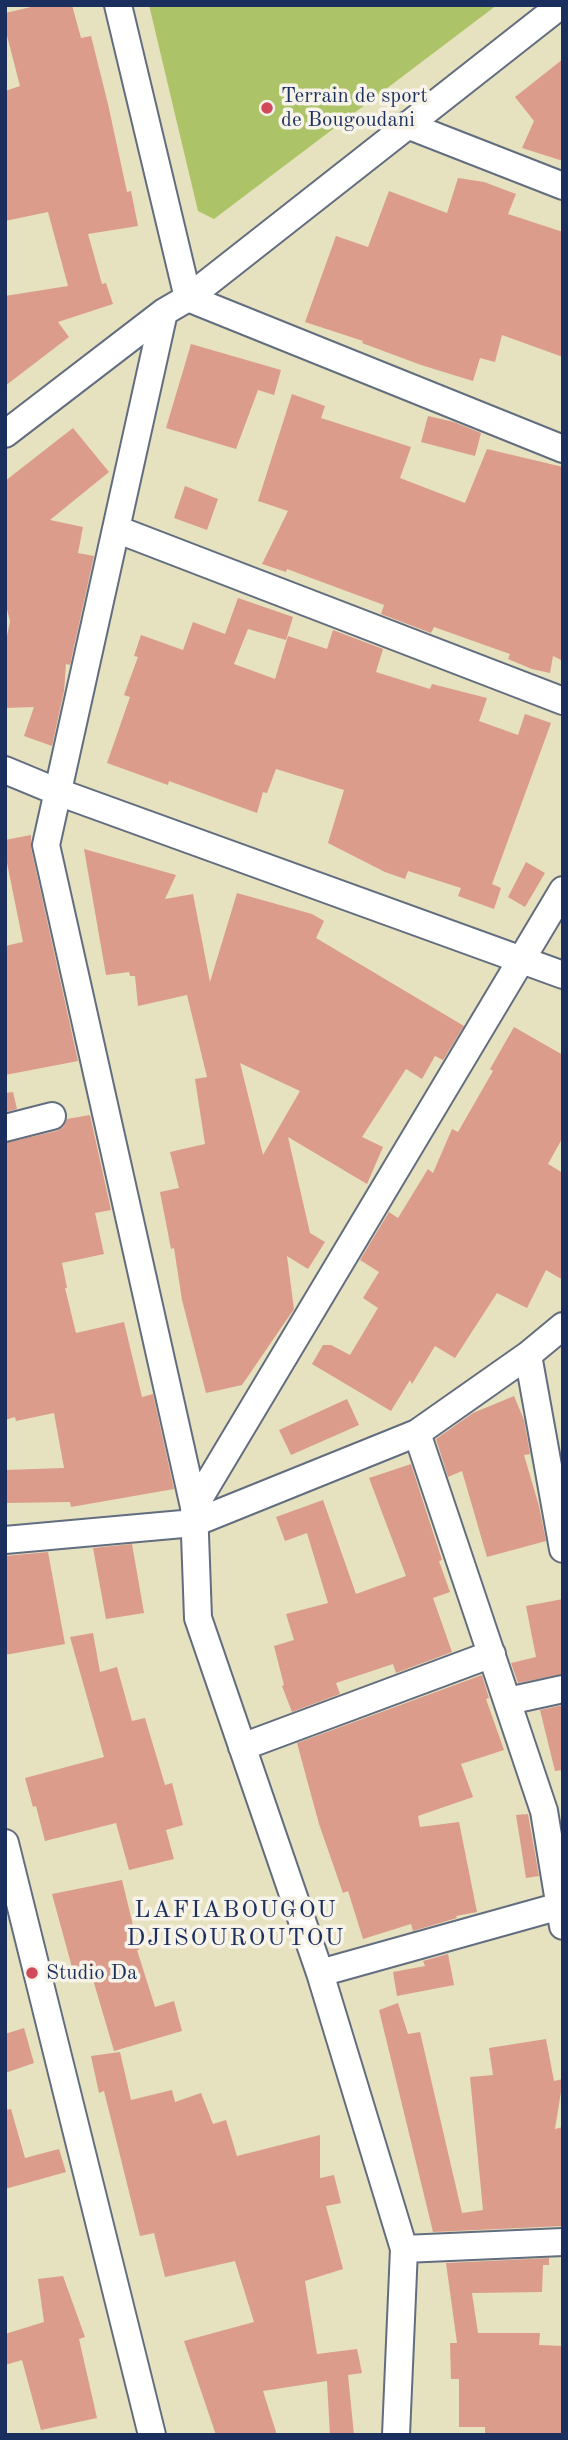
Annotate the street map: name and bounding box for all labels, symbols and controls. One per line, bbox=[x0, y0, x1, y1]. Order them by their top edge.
place label: Terrain de sport de Bougoudani bbox=[281, 83, 428, 133]
marker: Terrain de sport de Bougoudani bbox=[259, 100, 275, 116]
district label: LAFIABOUGOU DJISOUROUTOU bbox=[128, 1897, 344, 1953]
place label: Studio Da bbox=[46, 1960, 137, 1986]
marker: Studio Da bbox=[24, 1965, 40, 1981]

